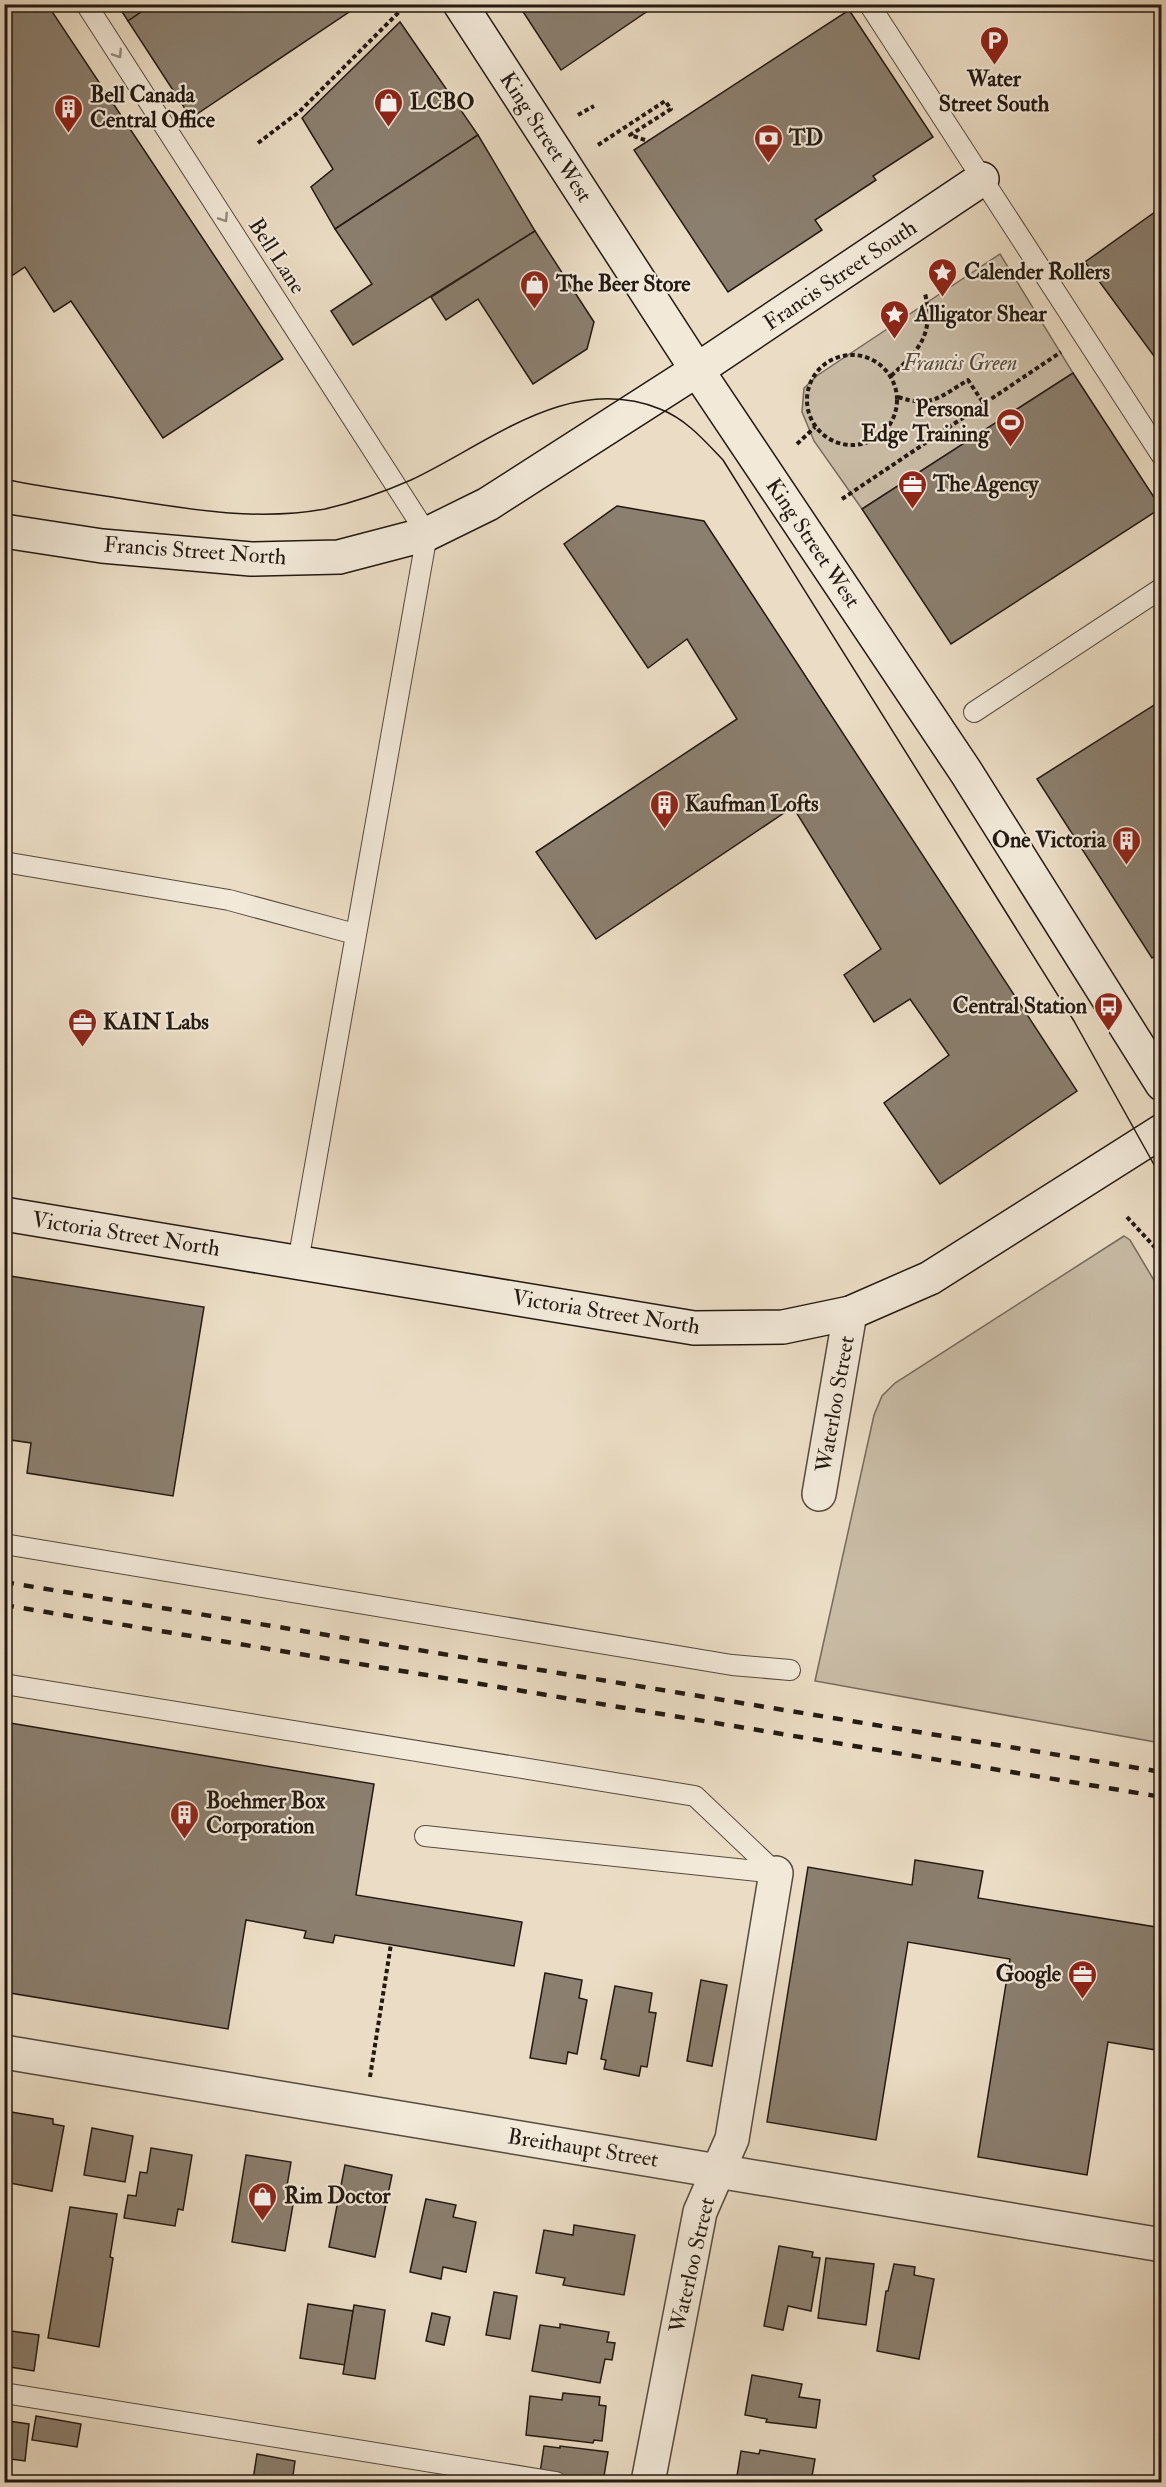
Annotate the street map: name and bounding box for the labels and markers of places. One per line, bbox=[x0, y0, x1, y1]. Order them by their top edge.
parking icon: Water Street South bbox=[978, 24, 1010, 66]
place label: Water Street South bbox=[939, 65, 1050, 118]
place label: Bell Canada Central Office bbox=[90, 81, 216, 134]
shop icon: LCBO bbox=[373, 86, 405, 128]
place label: LCBO bbox=[410, 88, 474, 116]
building icon: Bell Canada Central Office bbox=[53, 92, 85, 134]
bank icon: TD bbox=[752, 122, 784, 164]
place label: TD bbox=[788, 124, 823, 152]
place icon: Calender Rollers bbox=[927, 256, 959, 298]
place label: Calender Rollers bbox=[964, 258, 1111, 286]
shop icon: The Beer Store bbox=[519, 268, 551, 310]
place label: The Beer Store bbox=[555, 270, 691, 298]
place icon: Alligator Shear bbox=[878, 298, 910, 340]
place label: Alligator Shear bbox=[914, 300, 1047, 329]
place label: Personal Edge Training bbox=[861, 395, 990, 449]
sports icon: Personal Edge Training bbox=[994, 406, 1026, 448]
office icon: The Agency bbox=[896, 468, 928, 510]
place label: The Agency bbox=[932, 470, 1040, 499]
building icon: Kaufman Lofts bbox=[648, 788, 680, 830]
place label: Kaufman Lofts bbox=[685, 790, 819, 818]
building icon: One Victoria bbox=[1111, 824, 1143, 866]
place label: One Victoria bbox=[992, 826, 1107, 854]
bus stop icon: Central Station bbox=[1092, 990, 1124, 1032]
place label: Central Station bbox=[953, 992, 1088, 1020]
office icon: KAIN Labs bbox=[66, 1006, 98, 1048]
place label: KAIN Labs bbox=[103, 1008, 209, 1036]
place label: Boehmer Box Corporation bbox=[206, 1787, 326, 1841]
building icon: Boehmer Box Corporation bbox=[169, 1798, 201, 1840]
office icon: Google bbox=[1066, 1958, 1098, 2000]
place label: Google bbox=[996, 1960, 1062, 1989]
shop icon: Rim Doctor bbox=[247, 2180, 279, 2222]
place label: Rim Doctor bbox=[284, 2182, 391, 2210]

